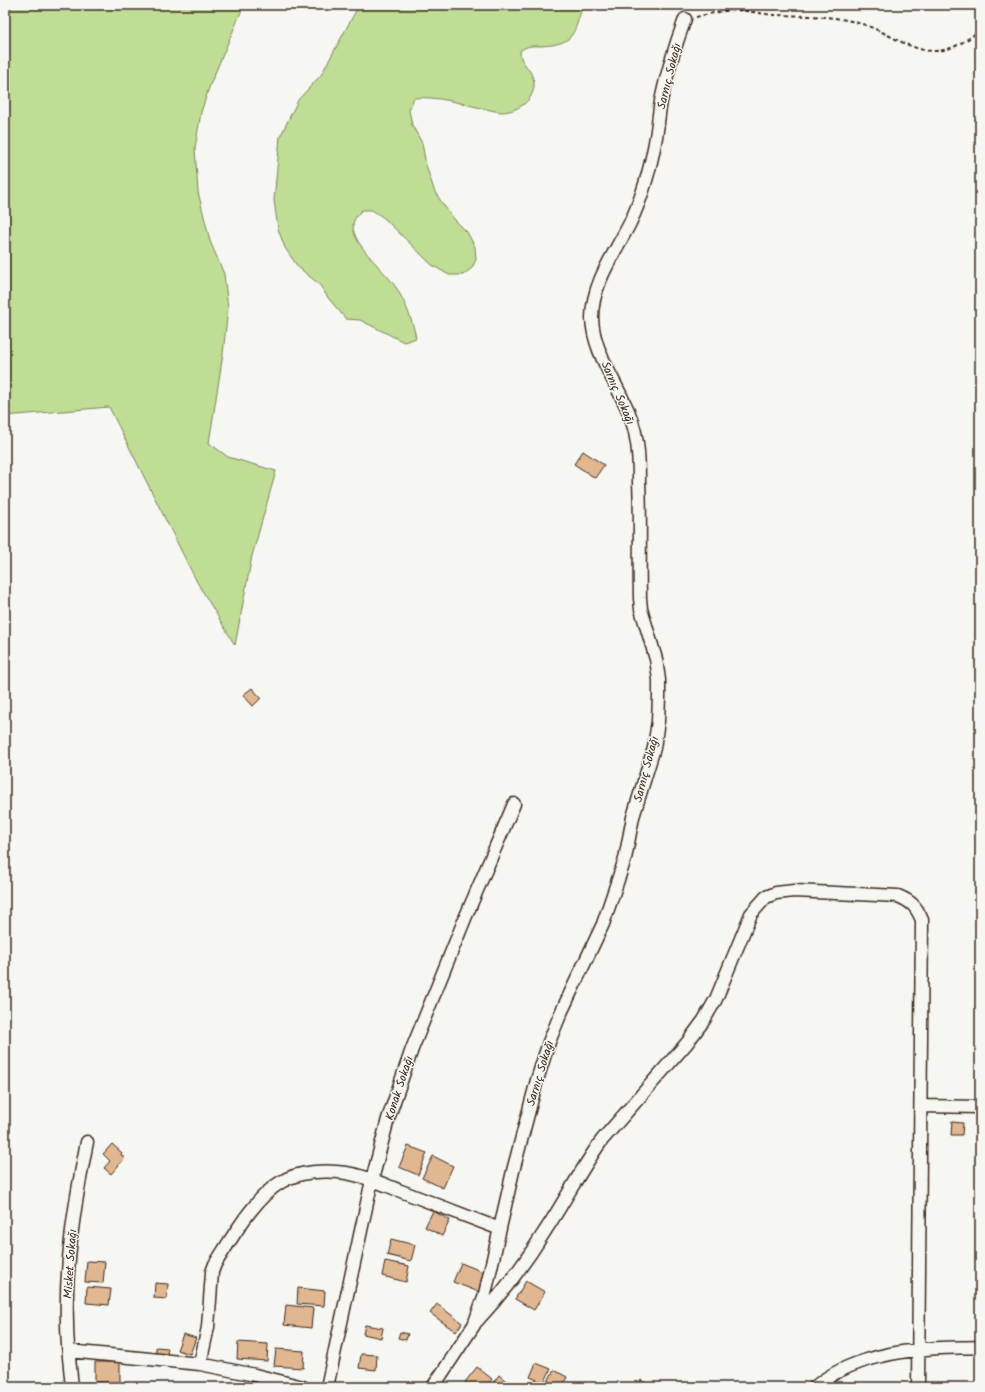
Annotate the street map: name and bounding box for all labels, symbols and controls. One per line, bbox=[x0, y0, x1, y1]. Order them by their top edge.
street label: Sarnıç Sokağı bbox=[652, 41, 687, 111]
street label: Sarnıç Sokağı bbox=[596, 358, 639, 428]
street label: Sarnıç Sokağı bbox=[629, 734, 664, 804]
street label: Sarnıç Sokağı bbox=[522, 1038, 559, 1108]
street label: Konak Sokağı bbox=[380, 1053, 419, 1123]
street label: Misket Sokağı bbox=[59, 1229, 82, 1299]

